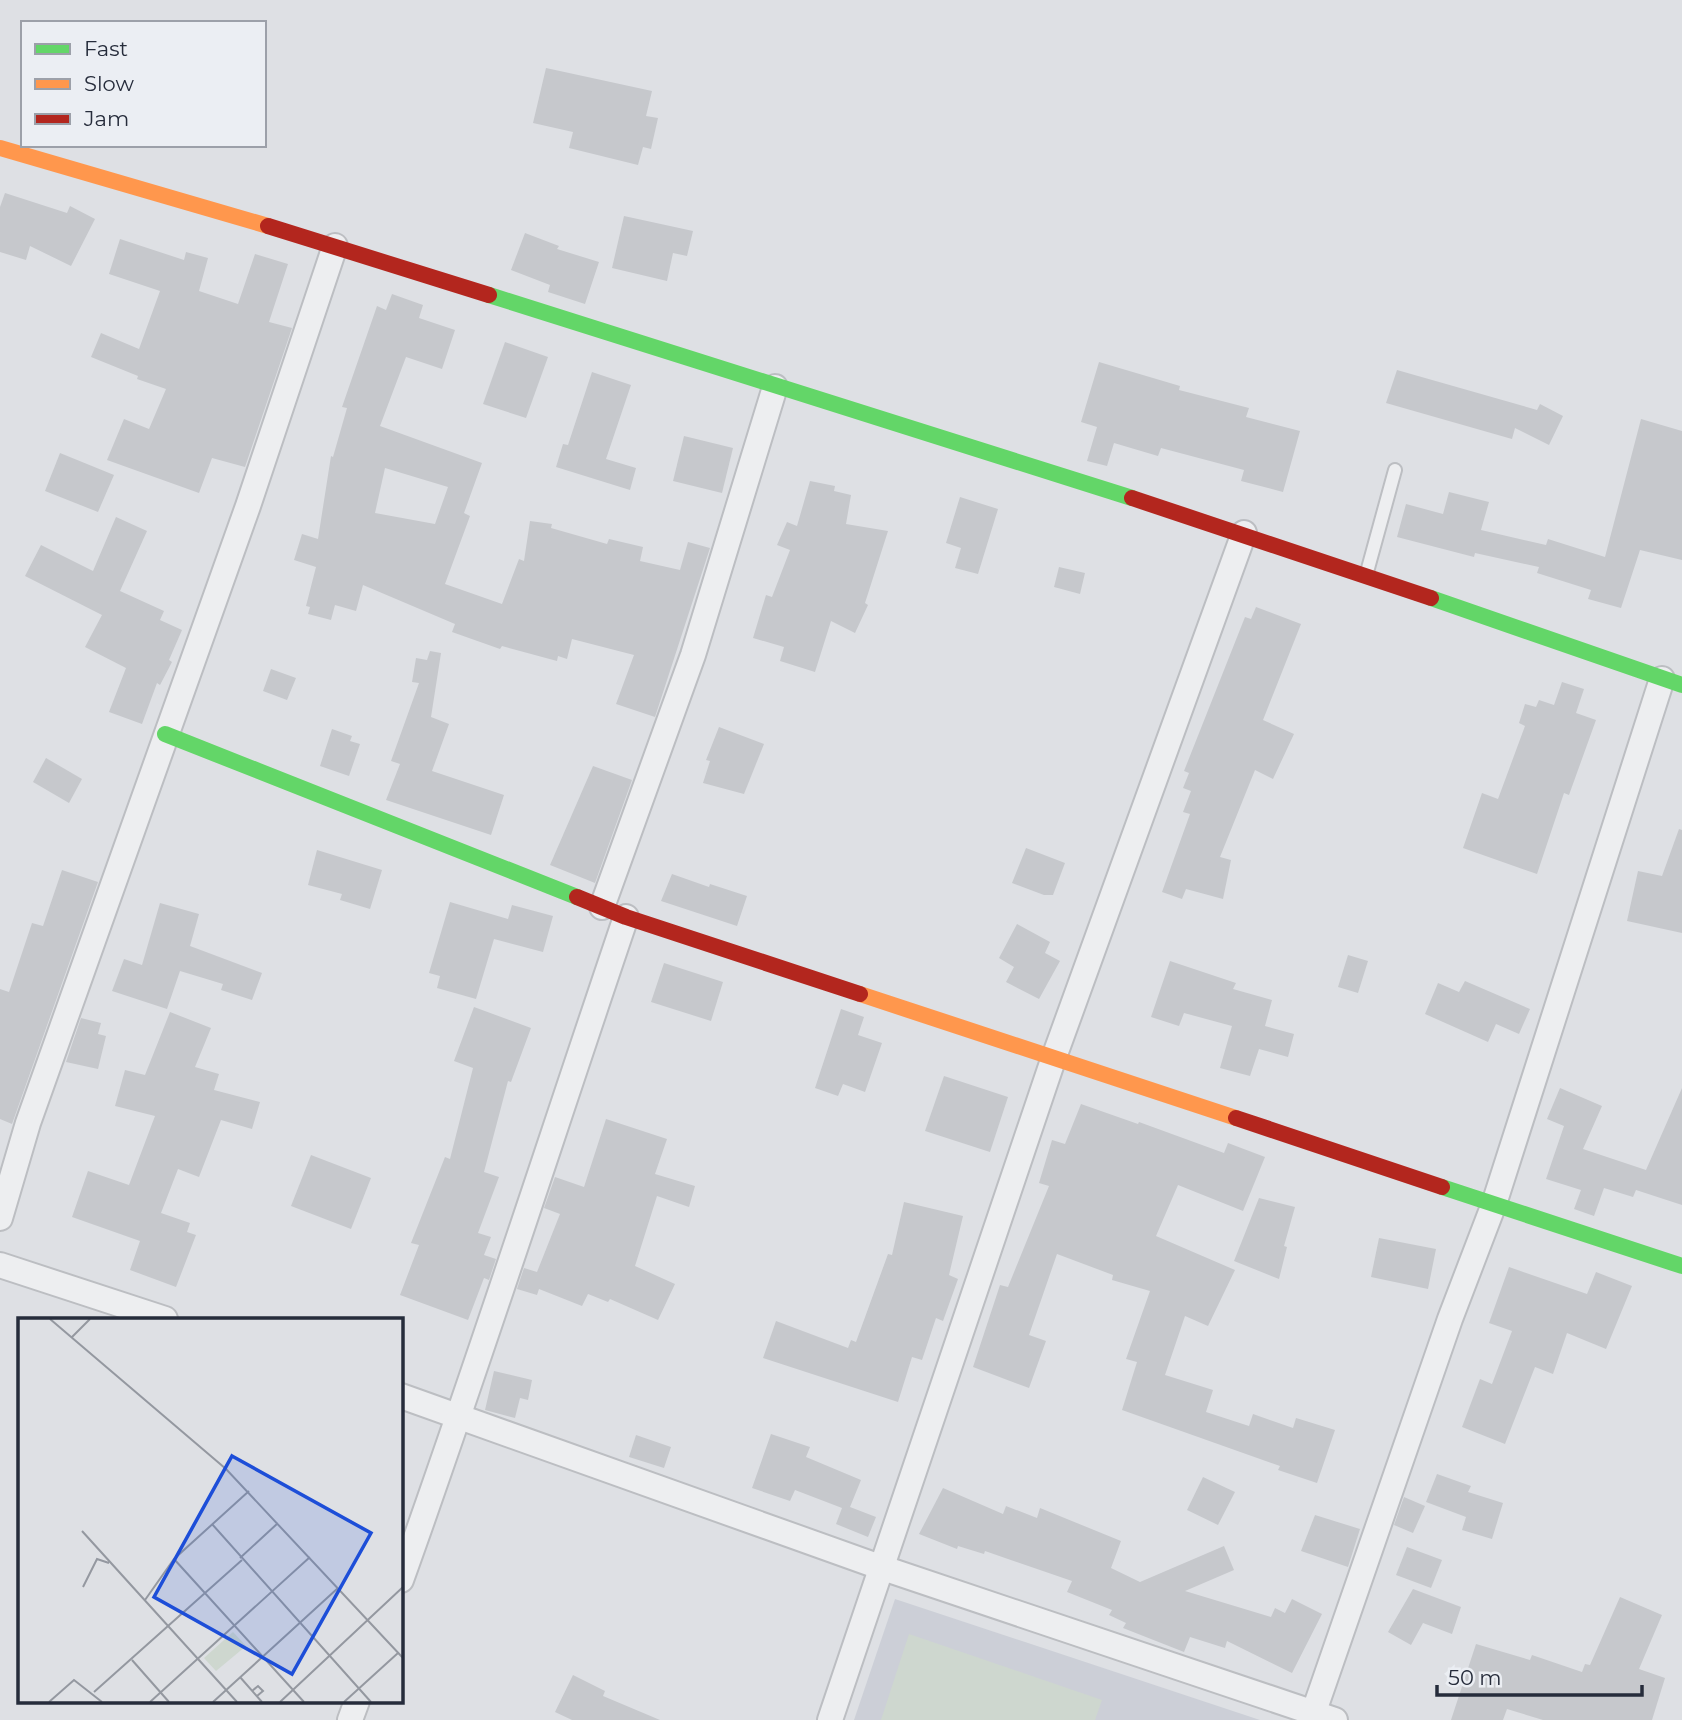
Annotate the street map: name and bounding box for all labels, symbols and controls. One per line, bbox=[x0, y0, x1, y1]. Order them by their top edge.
legend bbox=[21, 21, 266, 147]
text: Fast bbox=[84, 36, 128, 61]
text: Slow bbox=[84, 71, 134, 96]
text: Jam bbox=[83, 106, 129, 131]
inset map bbox=[18, 1318, 402, 1702]
scale bar bbox=[1437, 1654, 1642, 1698]
text: 50 m bbox=[1448, 1665, 1502, 1690]

